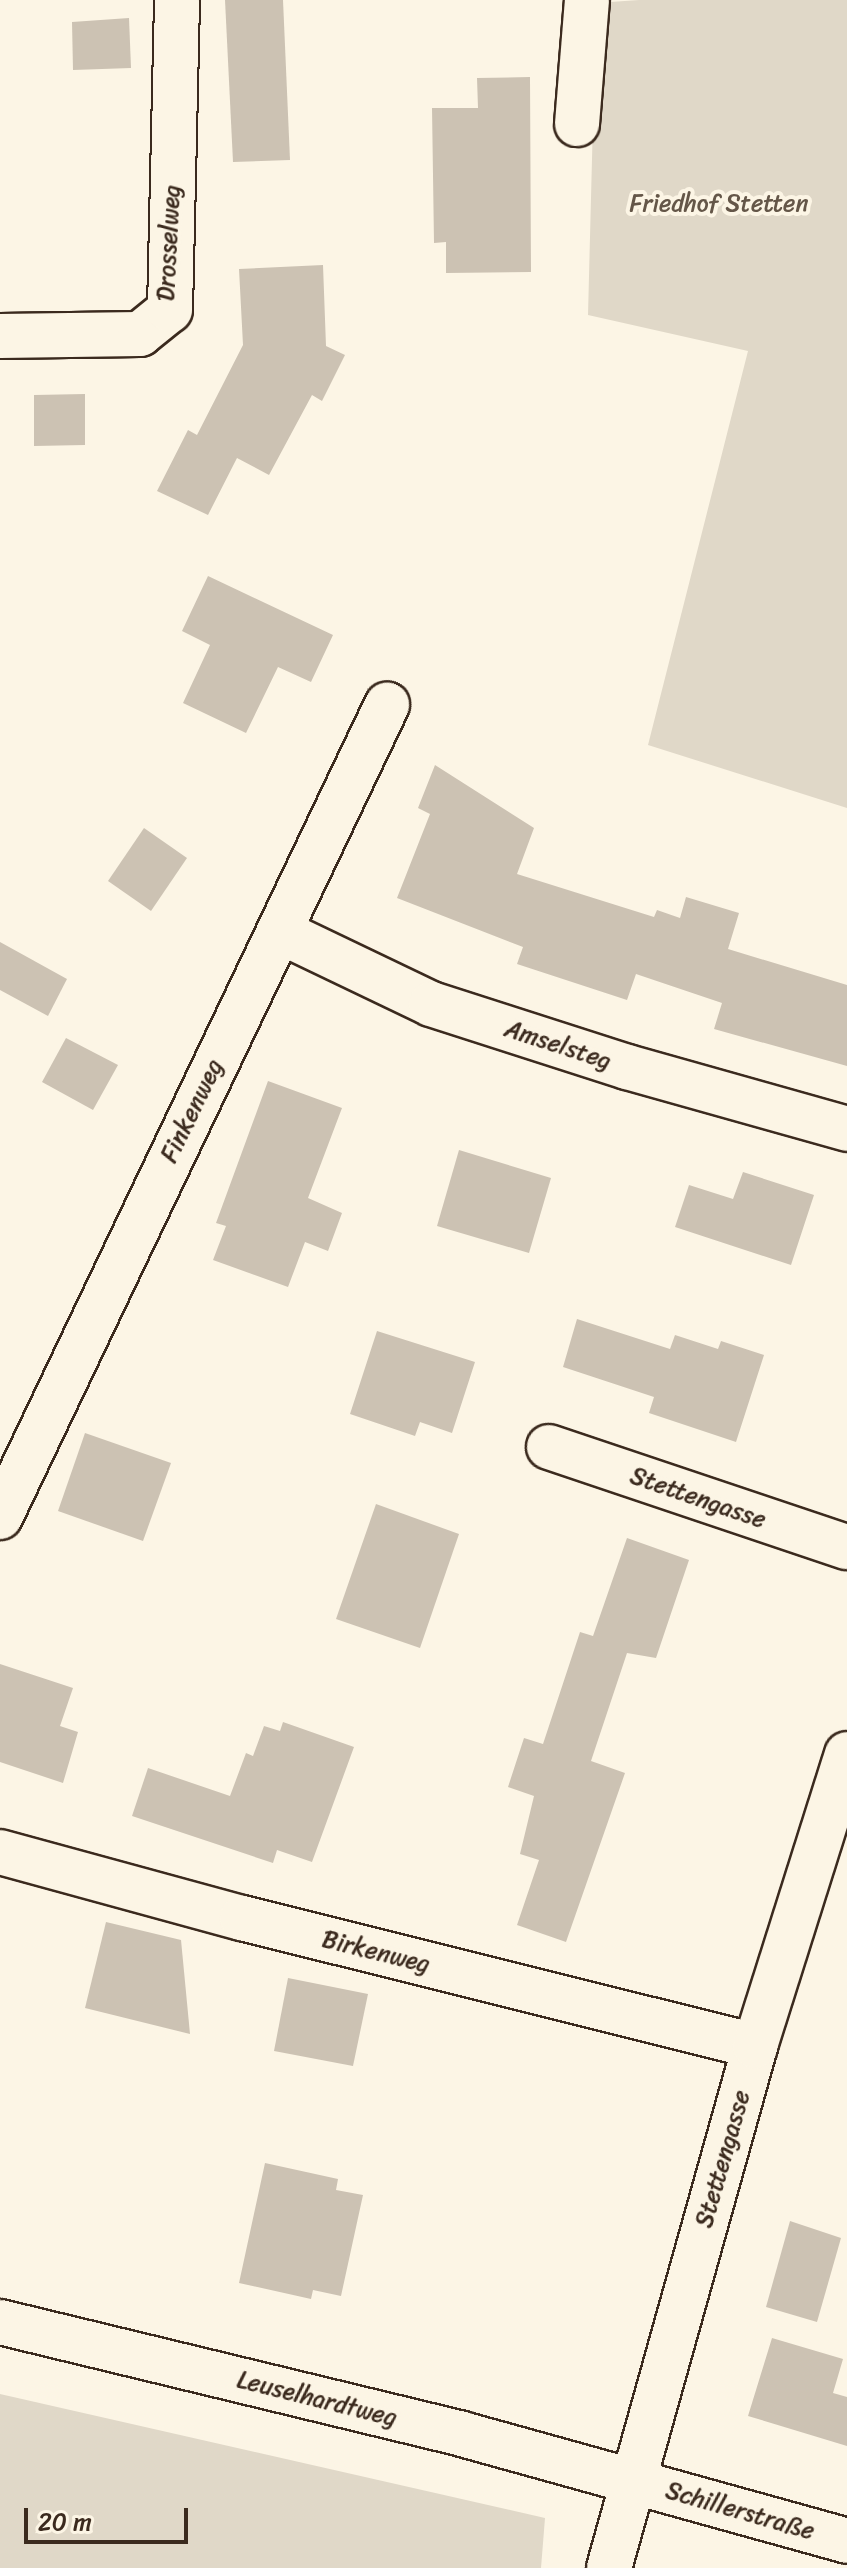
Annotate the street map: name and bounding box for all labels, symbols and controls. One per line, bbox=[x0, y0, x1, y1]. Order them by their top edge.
street label: Drosselweg bbox=[152, 184, 186, 302]
park label: Friedhof Stetten bbox=[630, 190, 808, 218]
street label: Amselsteg bbox=[501, 1014, 615, 1076]
street label: Finkenweg bbox=[155, 1055, 229, 1167]
street label: Stettengasse bbox=[626, 1461, 770, 1535]
street label: Birkenweg bbox=[319, 1925, 433, 1979]
street label: Stettengasse bbox=[690, 2087, 756, 2231]
street label: Leuselhardtweg bbox=[234, 2365, 400, 2433]
street label: Schillerstraße bbox=[662, 2476, 818, 2546]
scale bar bbox=[28, 2492, 192, 2542]
text: 20 m bbox=[38, 2501, 92, 2543]

